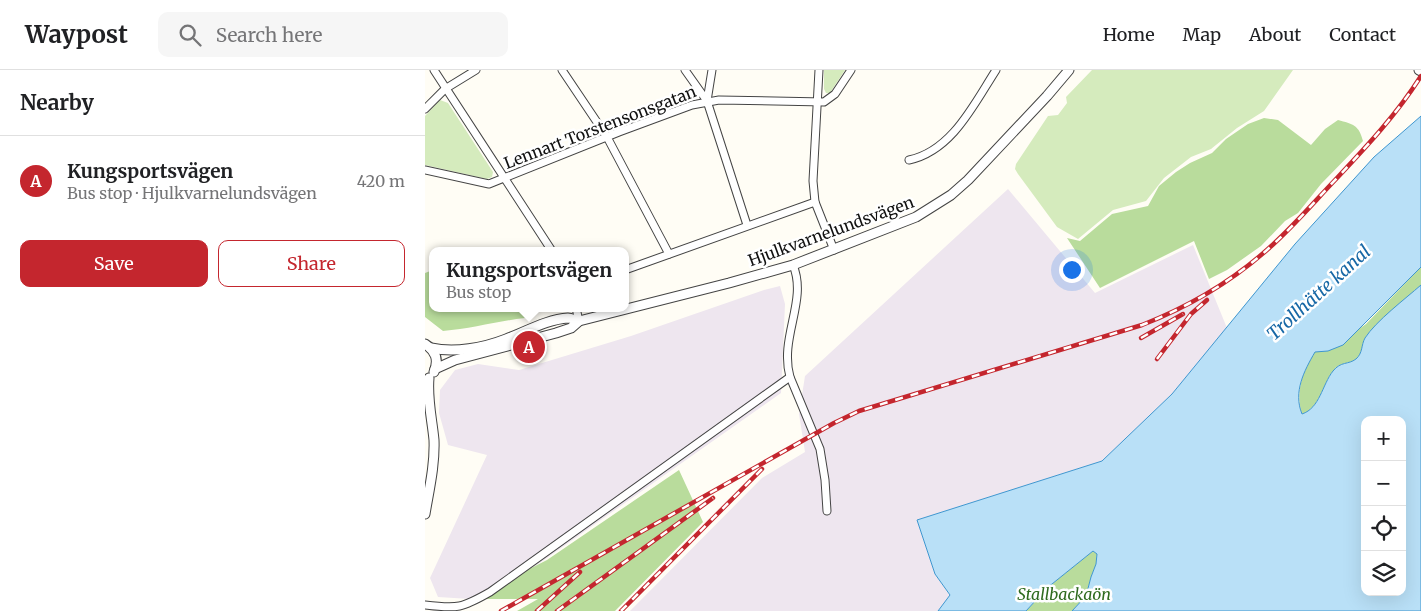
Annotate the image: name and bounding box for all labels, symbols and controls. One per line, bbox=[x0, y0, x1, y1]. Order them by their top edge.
search box bbox=[158, 12, 508, 57]
text: Waypost bbox=[25, 19, 128, 50]
icon: search bbox=[176, 21, 204, 49]
text: Search here bbox=[216, 23, 322, 47]
text: Home bbox=[1103, 23, 1155, 46]
text: Map bbox=[1183, 23, 1221, 46]
text: About bbox=[1249, 23, 1301, 46]
text: Contact bbox=[1329, 23, 1396, 46]
street label: Lennart Torstensonsgatan bbox=[501, 81, 699, 173]
text: Nearby bbox=[20, 89, 94, 116]
text: Kungsportsvägen bbox=[67, 159, 233, 183]
text: A bbox=[30, 171, 42, 191]
text: 420 m bbox=[357, 171, 405, 191]
text: Bus stop · Hjulkvarnelundsvägen bbox=[67, 183, 317, 203]
street label: Hjulkvarnelundsvägen bbox=[745, 192, 917, 270]
button: Save bbox=[20, 240, 208, 287]
button: Share bbox=[218, 240, 405, 287]
water label: Trollhätte kanal bbox=[1262, 240, 1375, 345]
popup bbox=[429, 247, 629, 312]
your location bbox=[1059, 257, 1085, 283]
text: Kungsportsvägen bbox=[446, 258, 612, 282]
text: Bus stop bbox=[446, 282, 511, 302]
pin: A bbox=[513, 328, 545, 366]
map controls bbox=[1361, 416, 1406, 596]
button: + bbox=[1361, 416, 1406, 461]
button: − bbox=[1361, 461, 1406, 506]
button: locate bbox=[1361, 506, 1406, 551]
button: layers bbox=[1361, 551, 1406, 596]
park label: Stallbackaön bbox=[1017, 584, 1111, 604]

